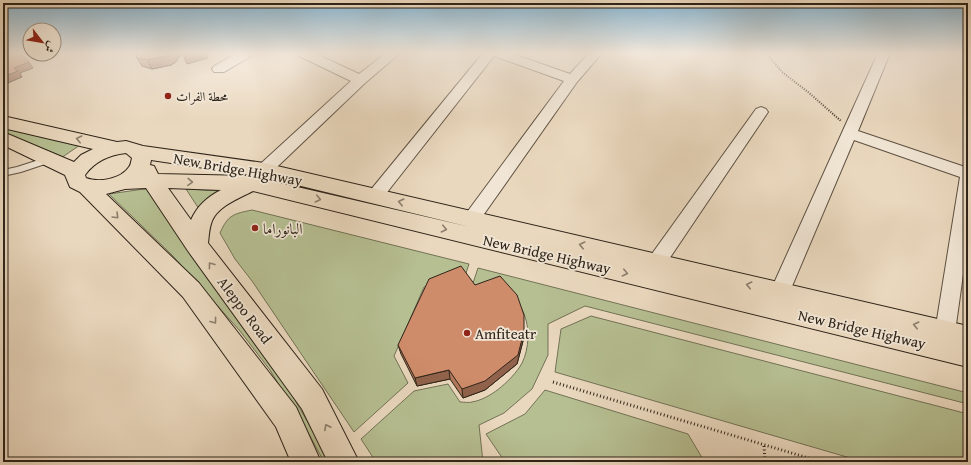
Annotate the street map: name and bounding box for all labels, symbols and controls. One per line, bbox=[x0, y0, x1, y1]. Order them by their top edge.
north arrow bbox=[22, 22, 62, 62]
text: ش bbox=[41, 38, 60, 56]
place label: محطة الفرات bbox=[176, 87, 228, 106]
marker: محطة الفرات bbox=[163, 91, 173, 101]
one-way arrow bbox=[76, 136, 82, 144]
street label: New Bridge Highway bbox=[172, 147, 305, 191]
one-way arrow bbox=[187, 177, 193, 186]
one-way arrow bbox=[314, 195, 321, 203]
one-way arrow bbox=[398, 199, 404, 207]
one-way arrow bbox=[111, 211, 119, 219]
place label: البانوراما bbox=[263, 218, 303, 239]
marker: البانوراما bbox=[250, 223, 260, 233]
one-way arrow bbox=[441, 225, 447, 233]
street label: New Bridge Highway bbox=[481, 229, 613, 279]
one-way arrow bbox=[578, 242, 585, 250]
one-way arrow bbox=[208, 262, 215, 269]
one-way arrow bbox=[622, 268, 628, 276]
street label: Aleppo Road bbox=[213, 272, 277, 348]
one-way arrow bbox=[746, 281, 753, 290]
street label: New Bridge Highway bbox=[796, 304, 928, 354]
one-way arrow bbox=[209, 316, 216, 323]
one-way arrow bbox=[913, 321, 920, 329]
place label: Amfiteatr bbox=[475, 323, 536, 344]
marker: Amfiteatr bbox=[462, 328, 472, 338]
one-way arrow bbox=[324, 424, 331, 431]

